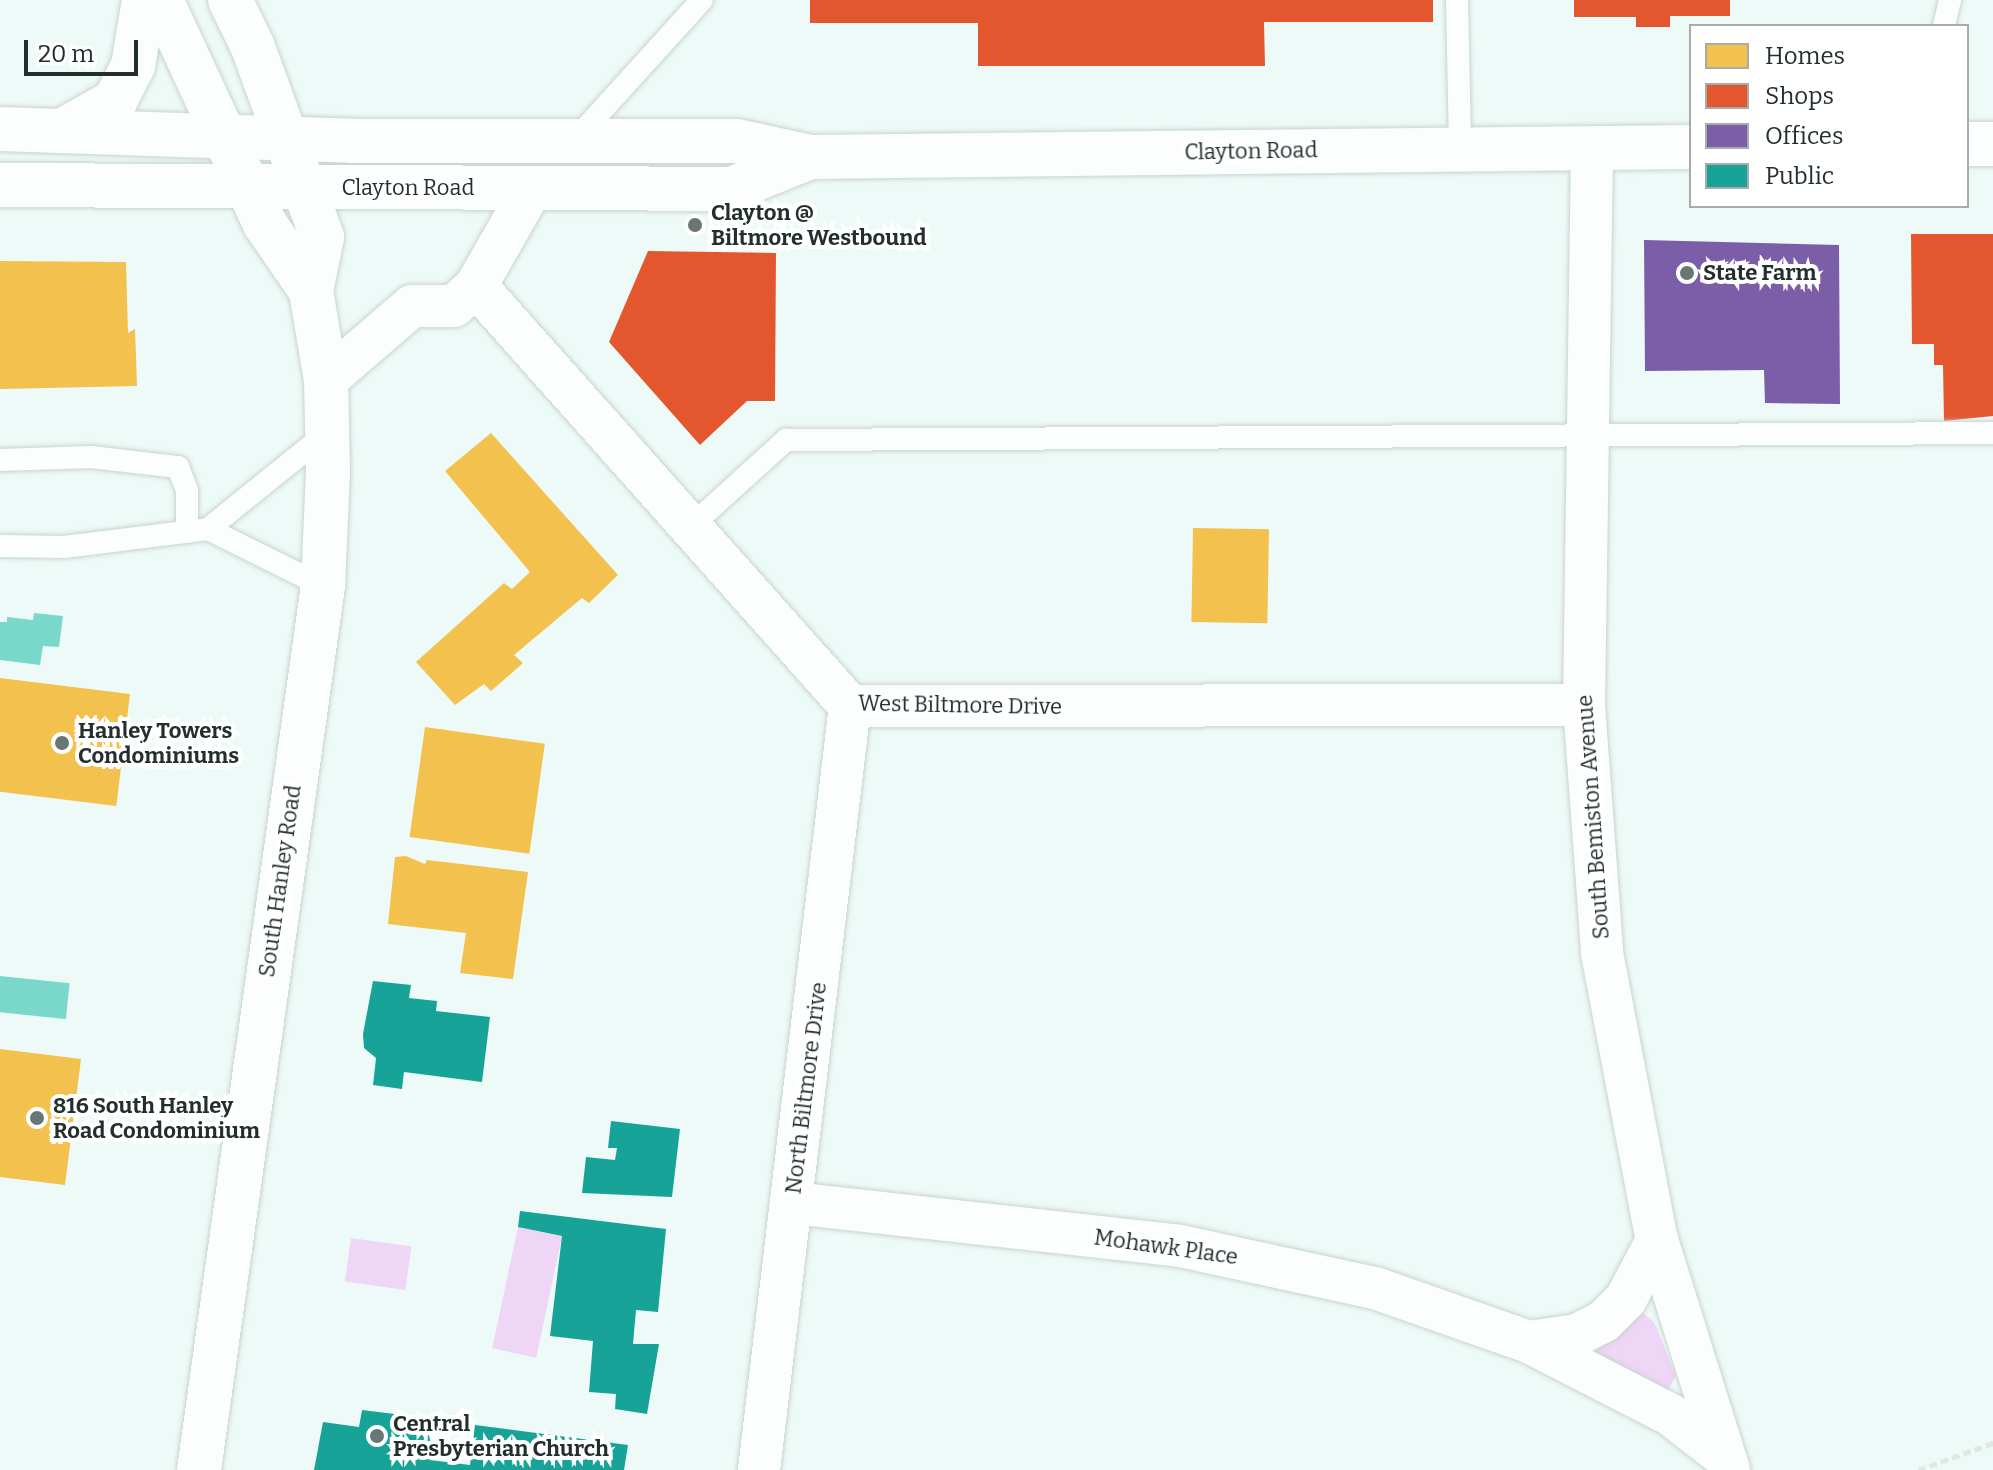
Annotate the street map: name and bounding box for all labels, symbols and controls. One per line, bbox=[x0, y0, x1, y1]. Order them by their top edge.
scale bar bbox=[28, 24, 142, 74]
legend bbox=[1689, 24, 1969, 208]
text: 20 m bbox=[38, 40, 94, 68]
text: Homes bbox=[1765, 42, 1845, 70]
text: Shops bbox=[1765, 82, 1834, 110]
text: Offices bbox=[1765, 122, 1843, 150]
street label: Clayton Road bbox=[1184, 137, 1318, 165]
text: Public bbox=[1765, 162, 1834, 190]
street label: Clayton Road bbox=[341, 175, 475, 201]
place label: Clayton @ Biltmore Westbound bbox=[711, 199, 927, 250]
marker: Clayton @ Biltmore Westbound bbox=[686, 216, 704, 234]
place label: State Farm bbox=[1703, 260, 1817, 286]
marker: State Farm bbox=[1678, 264, 1696, 282]
street label: West Biltmore Drive bbox=[858, 690, 1062, 720]
street label: South Bemiston Avenue bbox=[1571, 694, 1615, 940]
place label: Hanley Towers Condominiums bbox=[78, 717, 239, 768]
marker: Hanley Towers Condominiums bbox=[53, 734, 71, 752]
street label: South Hanley Road bbox=[253, 783, 307, 979]
street label: North Biltmore Drive bbox=[780, 981, 832, 1195]
place label: 816 South Hanley Road Condominium bbox=[53, 1092, 260, 1144]
marker: 816 South Hanley Road Condominium bbox=[28, 1109, 46, 1127]
street label: Mohawk Place bbox=[1092, 1224, 1240, 1270]
place label: Central Presbyterian Church bbox=[393, 1410, 609, 1462]
marker: Central Presbyterian Church bbox=[368, 1427, 386, 1445]

